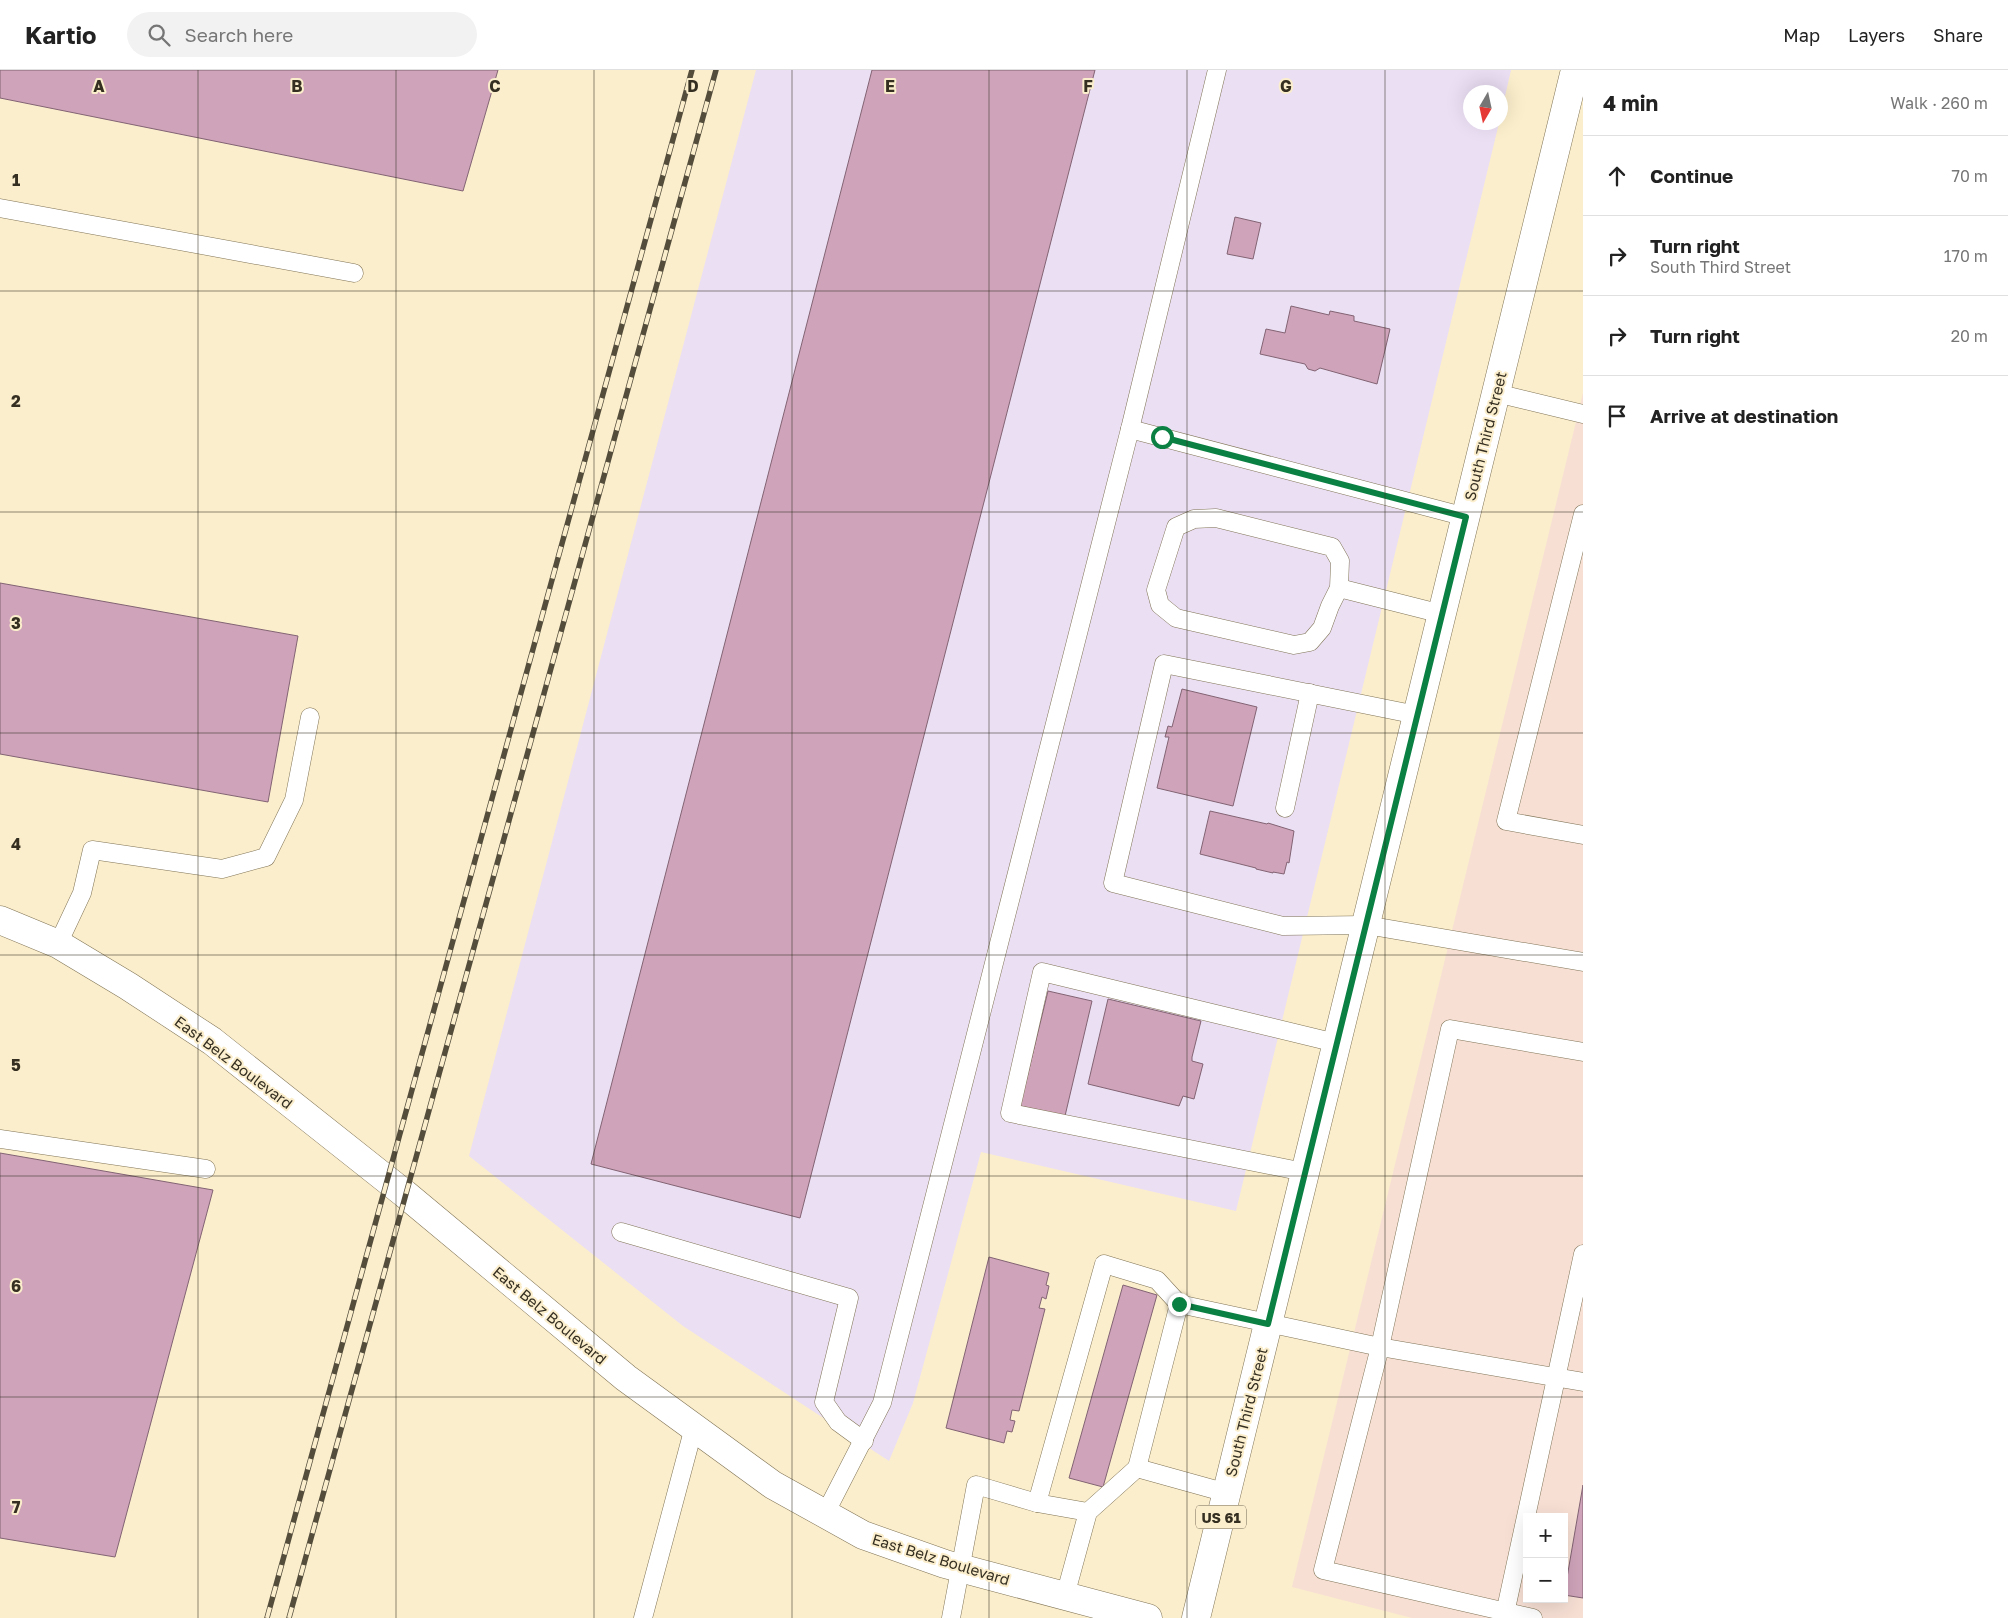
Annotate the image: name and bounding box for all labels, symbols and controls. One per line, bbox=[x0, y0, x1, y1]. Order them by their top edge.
search box bbox=[127, 12, 477, 57]
text: Kartio bbox=[25, 20, 97, 49]
icon: search bbox=[145, 21, 173, 49]
text: Search here bbox=[185, 23, 293, 46]
text: Map bbox=[1783, 24, 1820, 46]
text: Layers bbox=[1848, 24, 1905, 46]
text: Share bbox=[1933, 24, 1983, 46]
text: A bbox=[93, 76, 105, 96]
text: B bbox=[291, 76, 303, 96]
text: C bbox=[489, 76, 501, 96]
text: D bbox=[687, 76, 699, 96]
text: E bbox=[885, 76, 895, 96]
text: F bbox=[1083, 76, 1093, 96]
text: G bbox=[1280, 76, 1292, 96]
north arrow bbox=[1463, 85, 1508, 130]
text: 4 min bbox=[1603, 90, 1658, 116]
text: Walk · 260 m bbox=[1890, 93, 1988, 113]
icon: ahead bbox=[1603, 162, 1631, 190]
text: Continue bbox=[1650, 164, 1733, 187]
text: 70 m bbox=[1951, 166, 1988, 186]
text: 1 bbox=[12, 170, 20, 190]
text: Turn right bbox=[1650, 234, 1740, 257]
icon: right bbox=[1603, 242, 1631, 270]
text: 170 m bbox=[1944, 246, 1988, 266]
text: South Third Street bbox=[1650, 257, 1791, 277]
icon: right bbox=[1603, 322, 1631, 350]
text: Turn right bbox=[1650, 324, 1740, 347]
text: 20 m bbox=[1951, 326, 1988, 346]
street label: South Third Street bbox=[1460, 370, 1510, 502]
text: 2 bbox=[11, 391, 21, 411]
icon: arrive bbox=[1603, 402, 1631, 430]
text: Arrive at destination bbox=[1650, 404, 1838, 427]
route start bbox=[1151, 426, 1174, 449]
text: 3 bbox=[11, 613, 21, 633]
text: 4 bbox=[11, 834, 21, 854]
street label: East Belz Boulevard bbox=[172, 1012, 296, 1112]
text: 5 bbox=[11, 1055, 21, 1075]
street label: East Belz Boulevard bbox=[490, 1262, 610, 1368]
text: 6 bbox=[11, 1276, 21, 1296]
route end bbox=[1168, 1293, 1191, 1316]
street label: South Third Street bbox=[1221, 1346, 1271, 1478]
text: 7 bbox=[12, 1497, 21, 1517]
road number: US 61 bbox=[1196, 1505, 1246, 1528]
map controls bbox=[1523, 1513, 1568, 1603]
button: + bbox=[1523, 1513, 1568, 1558]
street label: East Belz Boulevard bbox=[870, 1530, 1012, 1588]
button: − bbox=[1523, 1558, 1568, 1603]

